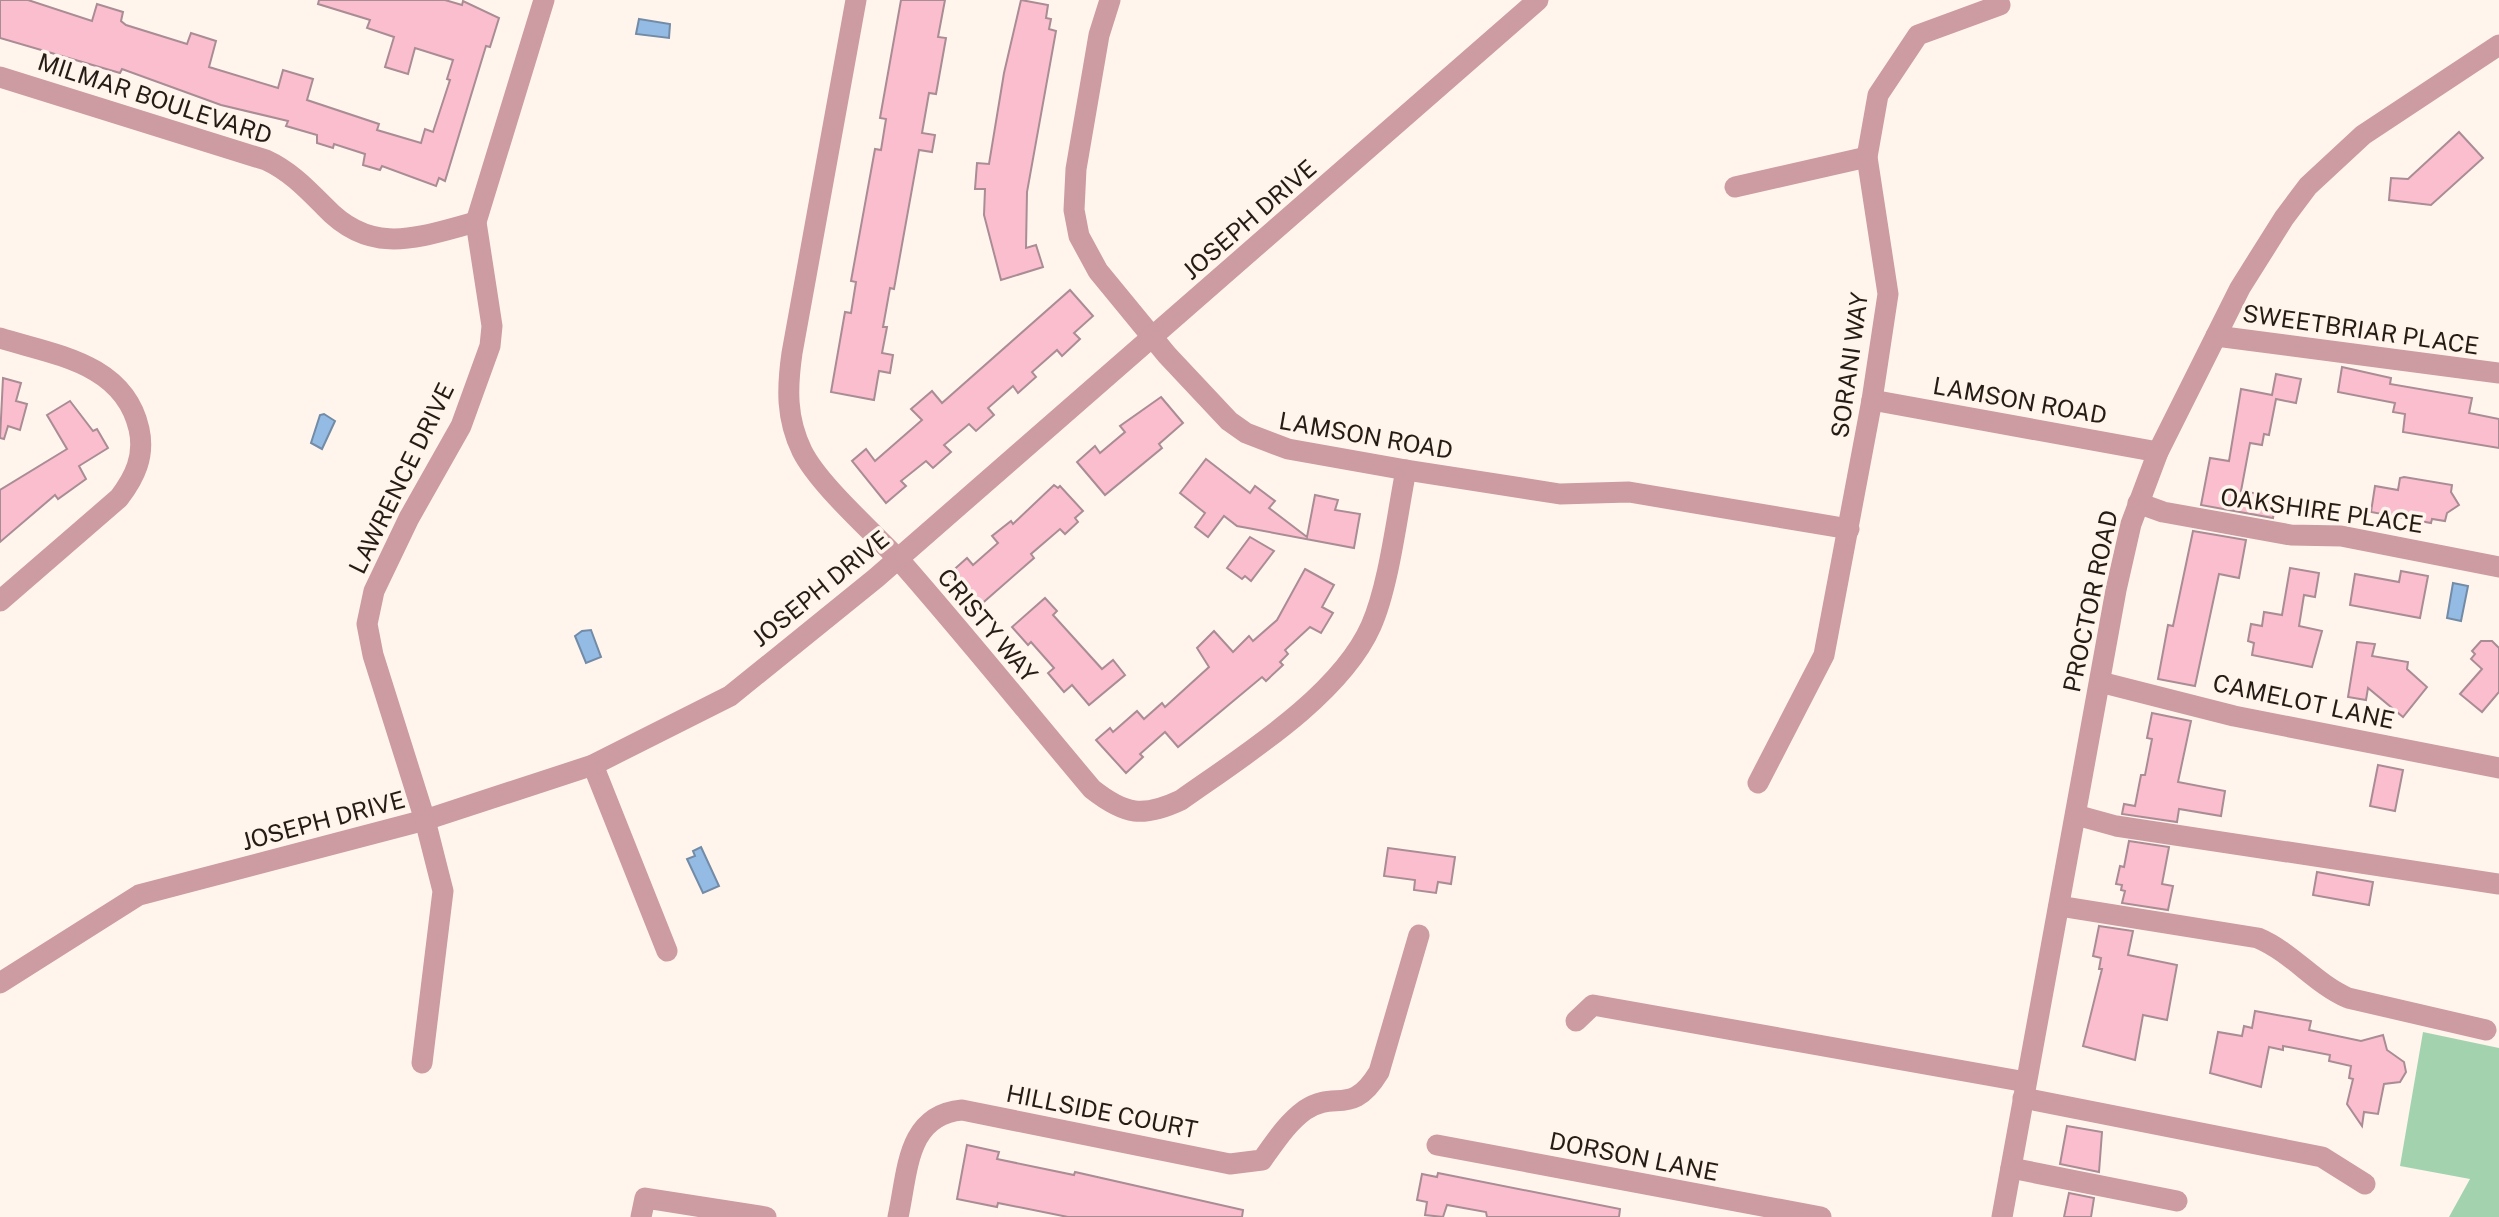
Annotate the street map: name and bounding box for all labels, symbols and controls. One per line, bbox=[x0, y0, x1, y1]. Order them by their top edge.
street label: MILMAR BOULEVARD bbox=[34, 47, 276, 149]
street label: JOSEPH DRIVE bbox=[1176, 153, 1322, 285]
street label: SORANI WAY bbox=[1825, 290, 1873, 440]
street label: SWEETBRIAR PLACE bbox=[2241, 299, 2481, 359]
street label: LAMSON ROAD bbox=[1931, 371, 2109, 429]
street label: LAWRENCE DRIVE bbox=[343, 378, 459, 578]
street label: LAMSON ROAD bbox=[1277, 406, 1455, 464]
street label: OAKSHIRE PLACE bbox=[2219, 482, 2425, 538]
street label: PROCTOR ROAD bbox=[2057, 508, 2123, 694]
street label: JOSEPH DRIVE bbox=[746, 524, 894, 652]
street label: CRISTY WAY bbox=[932, 562, 1044, 688]
street label: CAMELOT LANE bbox=[2211, 668, 2397, 734]
street label: JOSEPH DRIVE bbox=[238, 785, 408, 855]
street label: HILLSIDE COURT bbox=[1004, 1079, 1200, 1143]
street label: DORSON LANE bbox=[1547, 1126, 1721, 1186]

